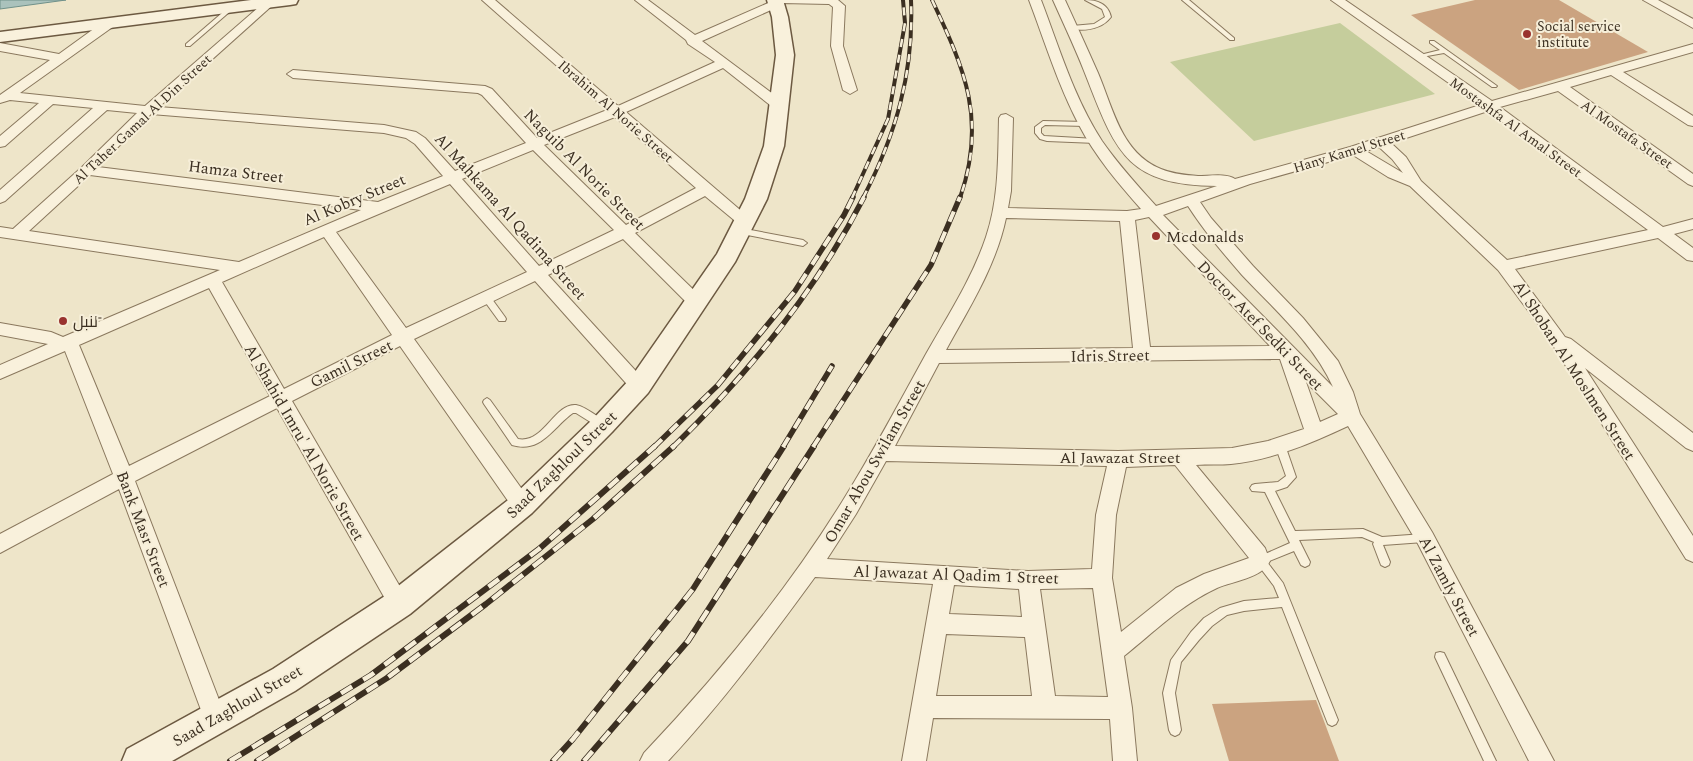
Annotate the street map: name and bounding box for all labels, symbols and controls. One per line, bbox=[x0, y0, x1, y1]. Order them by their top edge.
place label: Social service institute bbox=[1537, 16, 1621, 53]
marker: Social service institute bbox=[1521, 28, 1533, 40]
street label: Al Taher Gamal Al Din Street bbox=[68, 49, 217, 190]
street label: Ibrahim Al Norie Street bbox=[553, 55, 678, 168]
street label: Mostashfa Al Amal Street bbox=[1445, 72, 1586, 183]
street label: Al Mostafa Street bbox=[1576, 95, 1677, 174]
street label: Naguib Al Norie Street bbox=[518, 104, 651, 236]
street label: Hany Kamel Street bbox=[1291, 124, 1408, 179]
street label: Al Mahkama Al Qadima Street bbox=[429, 128, 592, 306]
street label: Hamza Street bbox=[187, 154, 285, 190]
street label: Al Kobry Street bbox=[299, 167, 410, 232]
place label: Mcdonalds bbox=[1166, 225, 1244, 249]
marker: Mcdonalds bbox=[1150, 230, 1162, 242]
street label: Doctor Atef Sedki Street bbox=[1192, 255, 1329, 396]
street label: Al Shoban Al Moslmen Street bbox=[1507, 276, 1642, 465]
place label: لنبل ً bbox=[73, 310, 102, 334]
marker: لنبل ً bbox=[57, 315, 69, 327]
street label: Gamil Street bbox=[306, 333, 397, 394]
street label: Al Shahid Imru' Al Norie Street bbox=[238, 340, 371, 546]
street label: Idris Street bbox=[1070, 343, 1150, 369]
street label: Omar Abou Swilam Street bbox=[818, 375, 932, 548]
street label: Saad Zaghloul Street bbox=[501, 405, 623, 524]
street label: Al Jawazat Street bbox=[1059, 446, 1181, 470]
street label: Bank Masr Street bbox=[110, 468, 176, 591]
street label: Al Zamly Street bbox=[1413, 532, 1486, 641]
street label: Al Jawazat Al Qadim 1 Street bbox=[853, 559, 1060, 591]
street label: Saad Zaghloul Street bbox=[168, 659, 307, 753]

